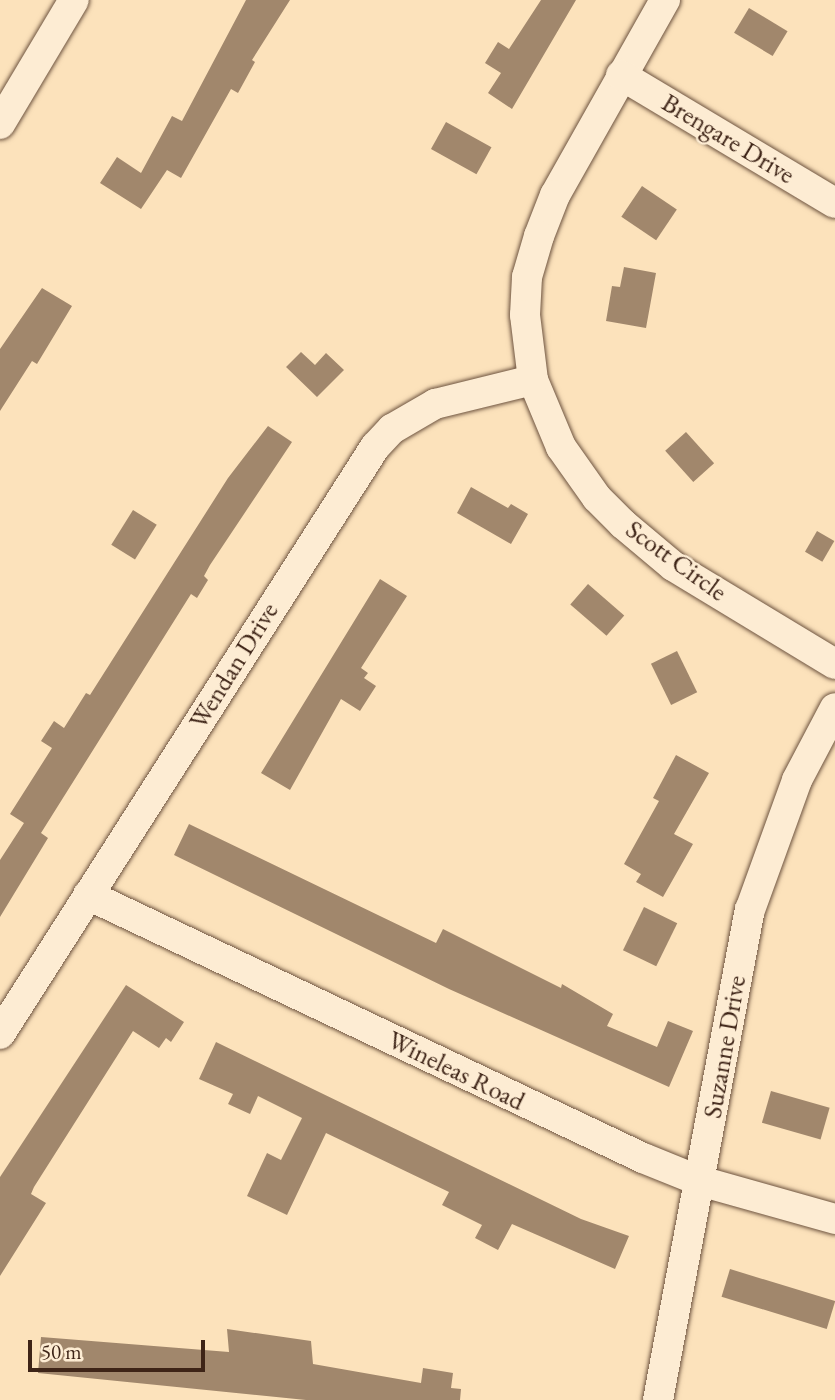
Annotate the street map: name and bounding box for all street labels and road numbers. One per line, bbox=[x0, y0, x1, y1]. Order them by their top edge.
street label: Brengare Drive bbox=[656, 87, 800, 191]
street label: Scott Circle bbox=[619, 514, 733, 608]
street label: Wendan Drive bbox=[183, 597, 285, 735]
street label: Suzanne Drive bbox=[697, 973, 753, 1121]
street label: Wineleas Road bbox=[383, 1024, 529, 1118]

